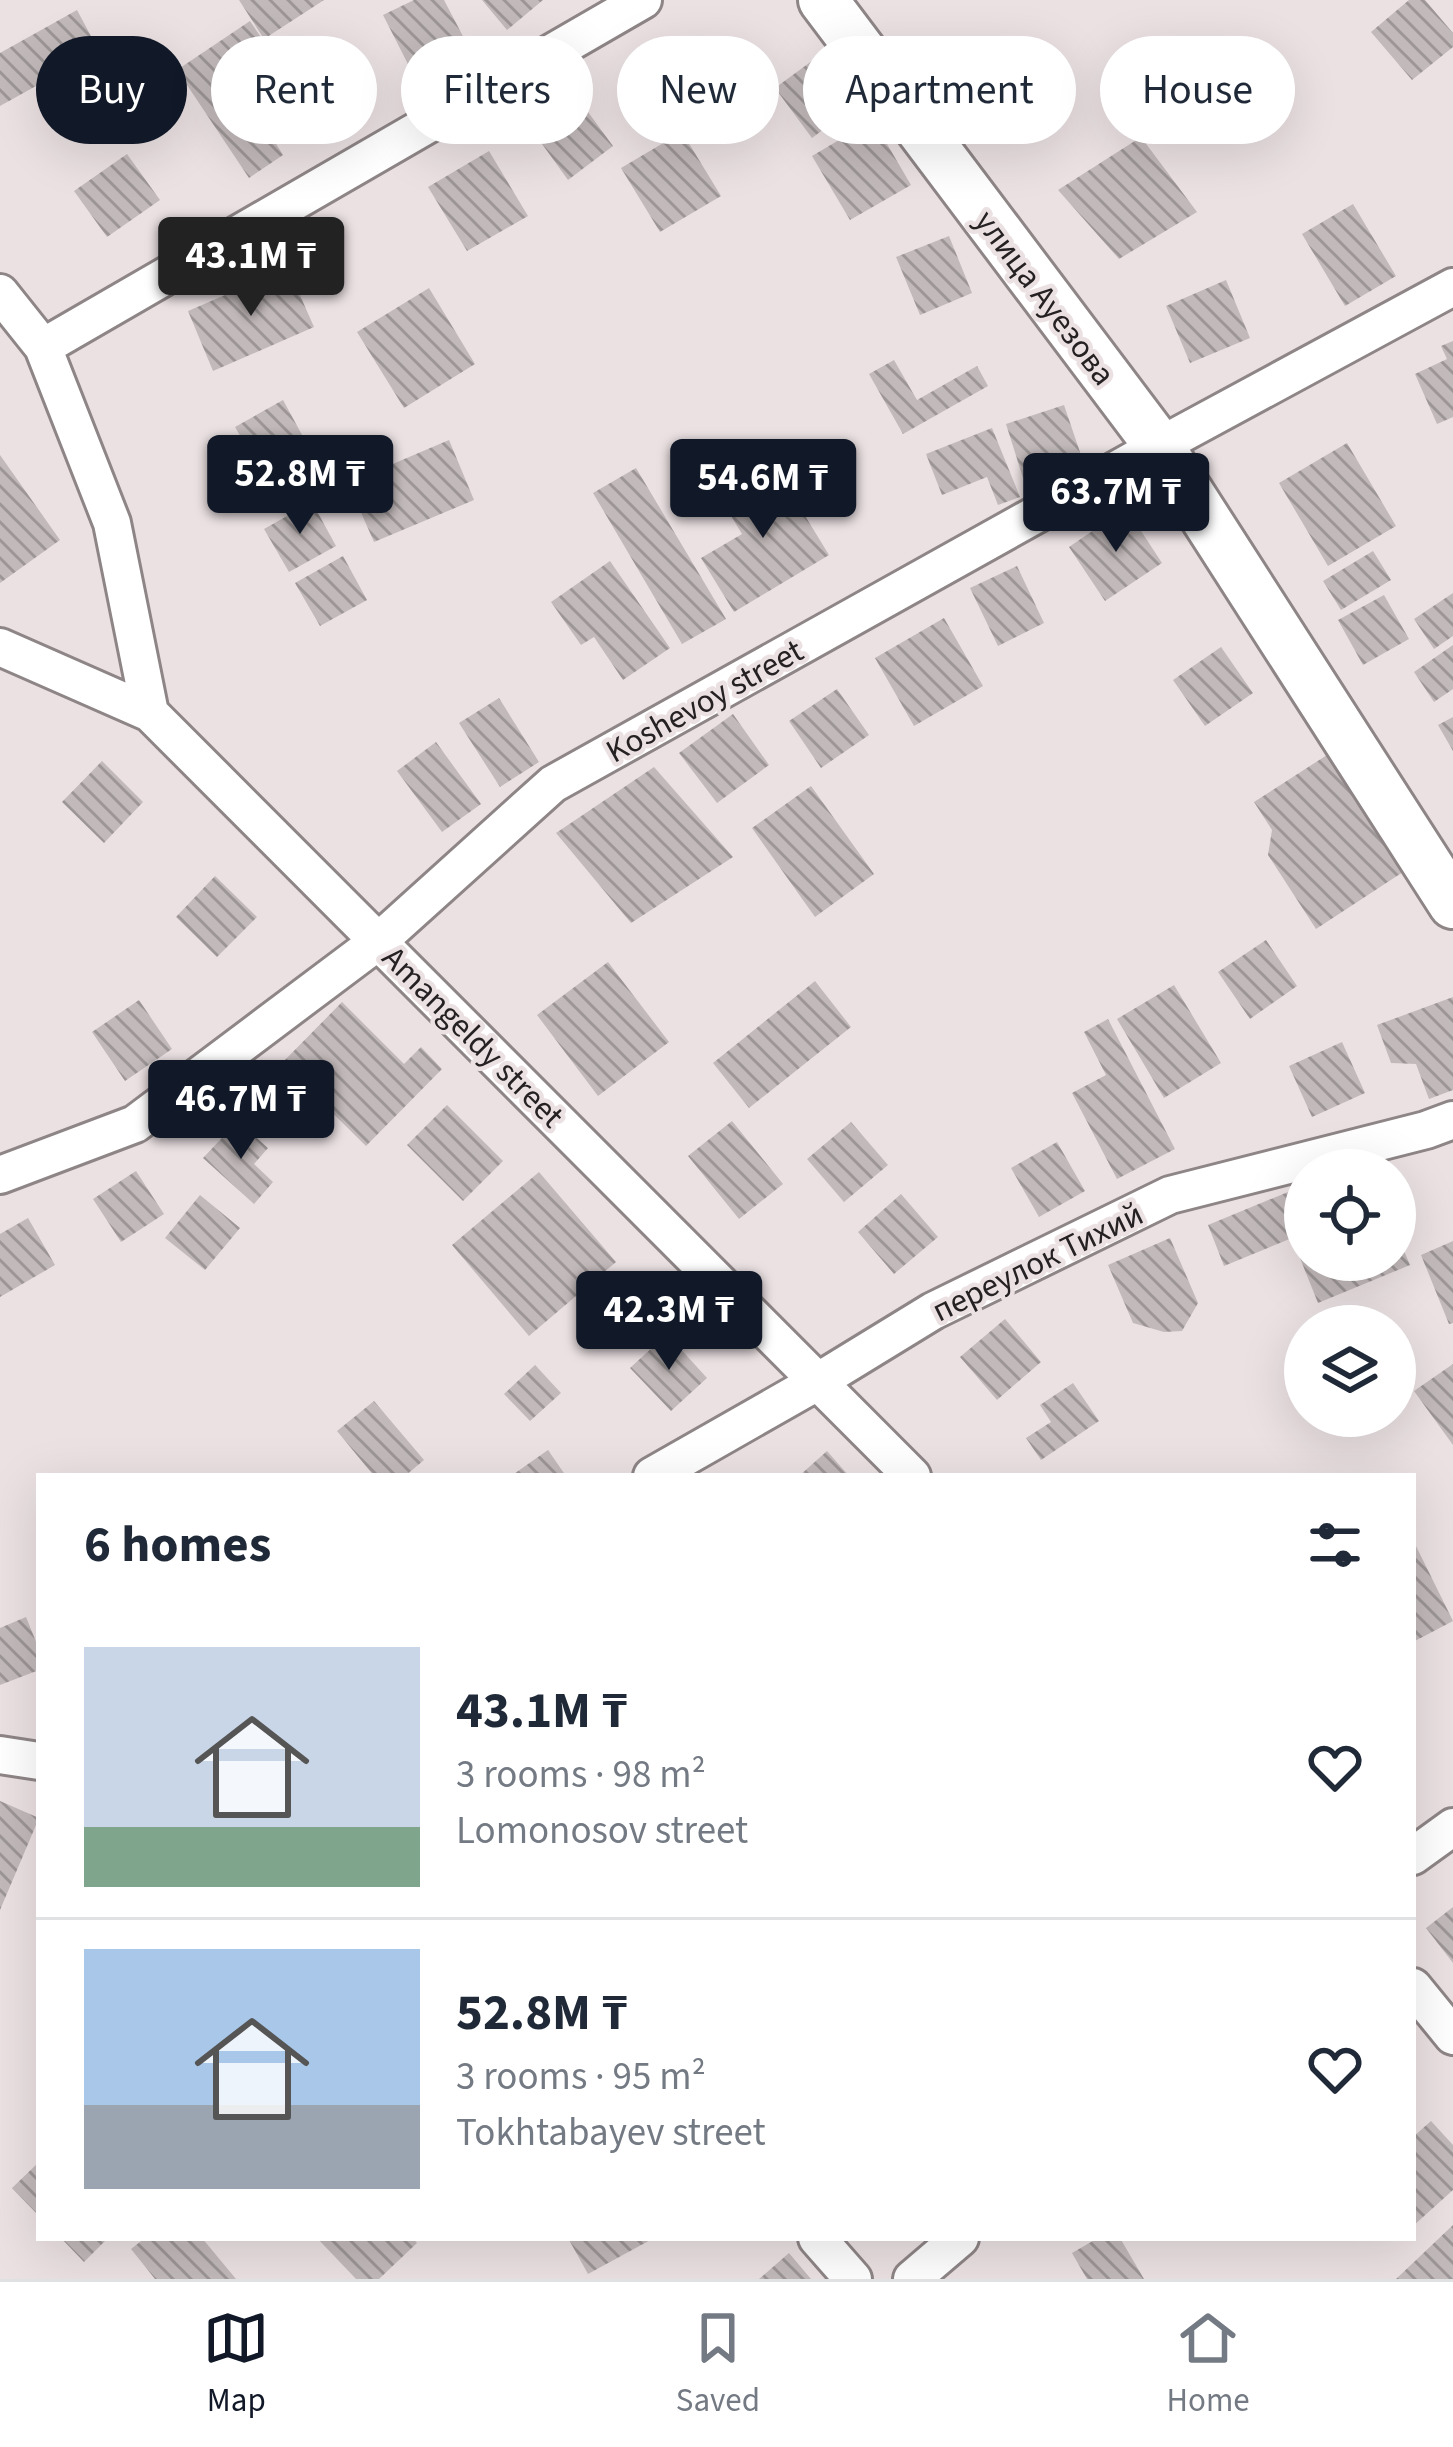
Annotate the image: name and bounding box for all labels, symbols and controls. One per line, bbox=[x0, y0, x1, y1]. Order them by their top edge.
chip: Buy bbox=[36, 36, 187, 144]
chip: Rent bbox=[211, 36, 377, 144]
chip: Filters bbox=[401, 36, 593, 144]
chip: New bbox=[617, 36, 779, 144]
chip: Apartment bbox=[803, 36, 1076, 144]
chip: House bbox=[1100, 36, 1295, 144]
street label: улица Ауезова bbox=[963, 200, 1126, 395]
pin: 43.1M ₸ bbox=[140, 217, 362, 319]
text: 43.1M ₸ bbox=[185, 228, 317, 284]
pin: 52.8M ₸ bbox=[189, 435, 411, 537]
pin: 54.6M ₸ bbox=[652, 439, 874, 541]
text: 52.8M ₸ bbox=[234, 446, 366, 502]
text: 54.6M ₸ bbox=[697, 450, 829, 506]
pin: 63.7M ₸ bbox=[1005, 453, 1227, 555]
text: 63.7M ₸ bbox=[1050, 464, 1182, 520]
street label: Koshevoy street bbox=[598, 628, 812, 775]
street label: Amangeldy street bbox=[371, 935, 575, 1139]
pin: 46.7M ₸ bbox=[130, 1060, 352, 1162]
text: 46.7M ₸ bbox=[175, 1071, 307, 1127]
map controls bbox=[1284, 1149, 1416, 1437]
button: locate bbox=[1284, 1149, 1416, 1281]
street label: переулок Тихий bbox=[924, 1191, 1151, 1334]
pin: 42.3M ₸ bbox=[558, 1271, 780, 1373]
text: 42.3M ₸ bbox=[603, 1282, 735, 1338]
button: layers bbox=[1284, 1305, 1416, 1437]
text: 6 homes bbox=[84, 1509, 271, 1581]
icon: filters bbox=[1302, 1512, 1368, 1578]
text: 43.1M ₸ bbox=[456, 1675, 628, 1747]
icon: home bbox=[180, 1695, 324, 1839]
icon: heart bbox=[1302, 1734, 1368, 1800]
text: 3 rooms · 98 m² bbox=[456, 1747, 706, 1803]
text: Lomonosov street bbox=[456, 1803, 748, 1859]
text: 52.8M ₸ bbox=[456, 1977, 628, 2049]
icon: home bbox=[180, 1997, 324, 2141]
icon: heart bbox=[1302, 2036, 1368, 2102]
text: 3 rooms · 95 m² bbox=[456, 2049, 706, 2105]
text: Tokhtabayev street bbox=[456, 2105, 766, 2161]
tab: Map bbox=[203, 2305, 269, 2424]
tab: Saved bbox=[676, 2305, 760, 2424]
tab: Home bbox=[1167, 2305, 1250, 2424]

